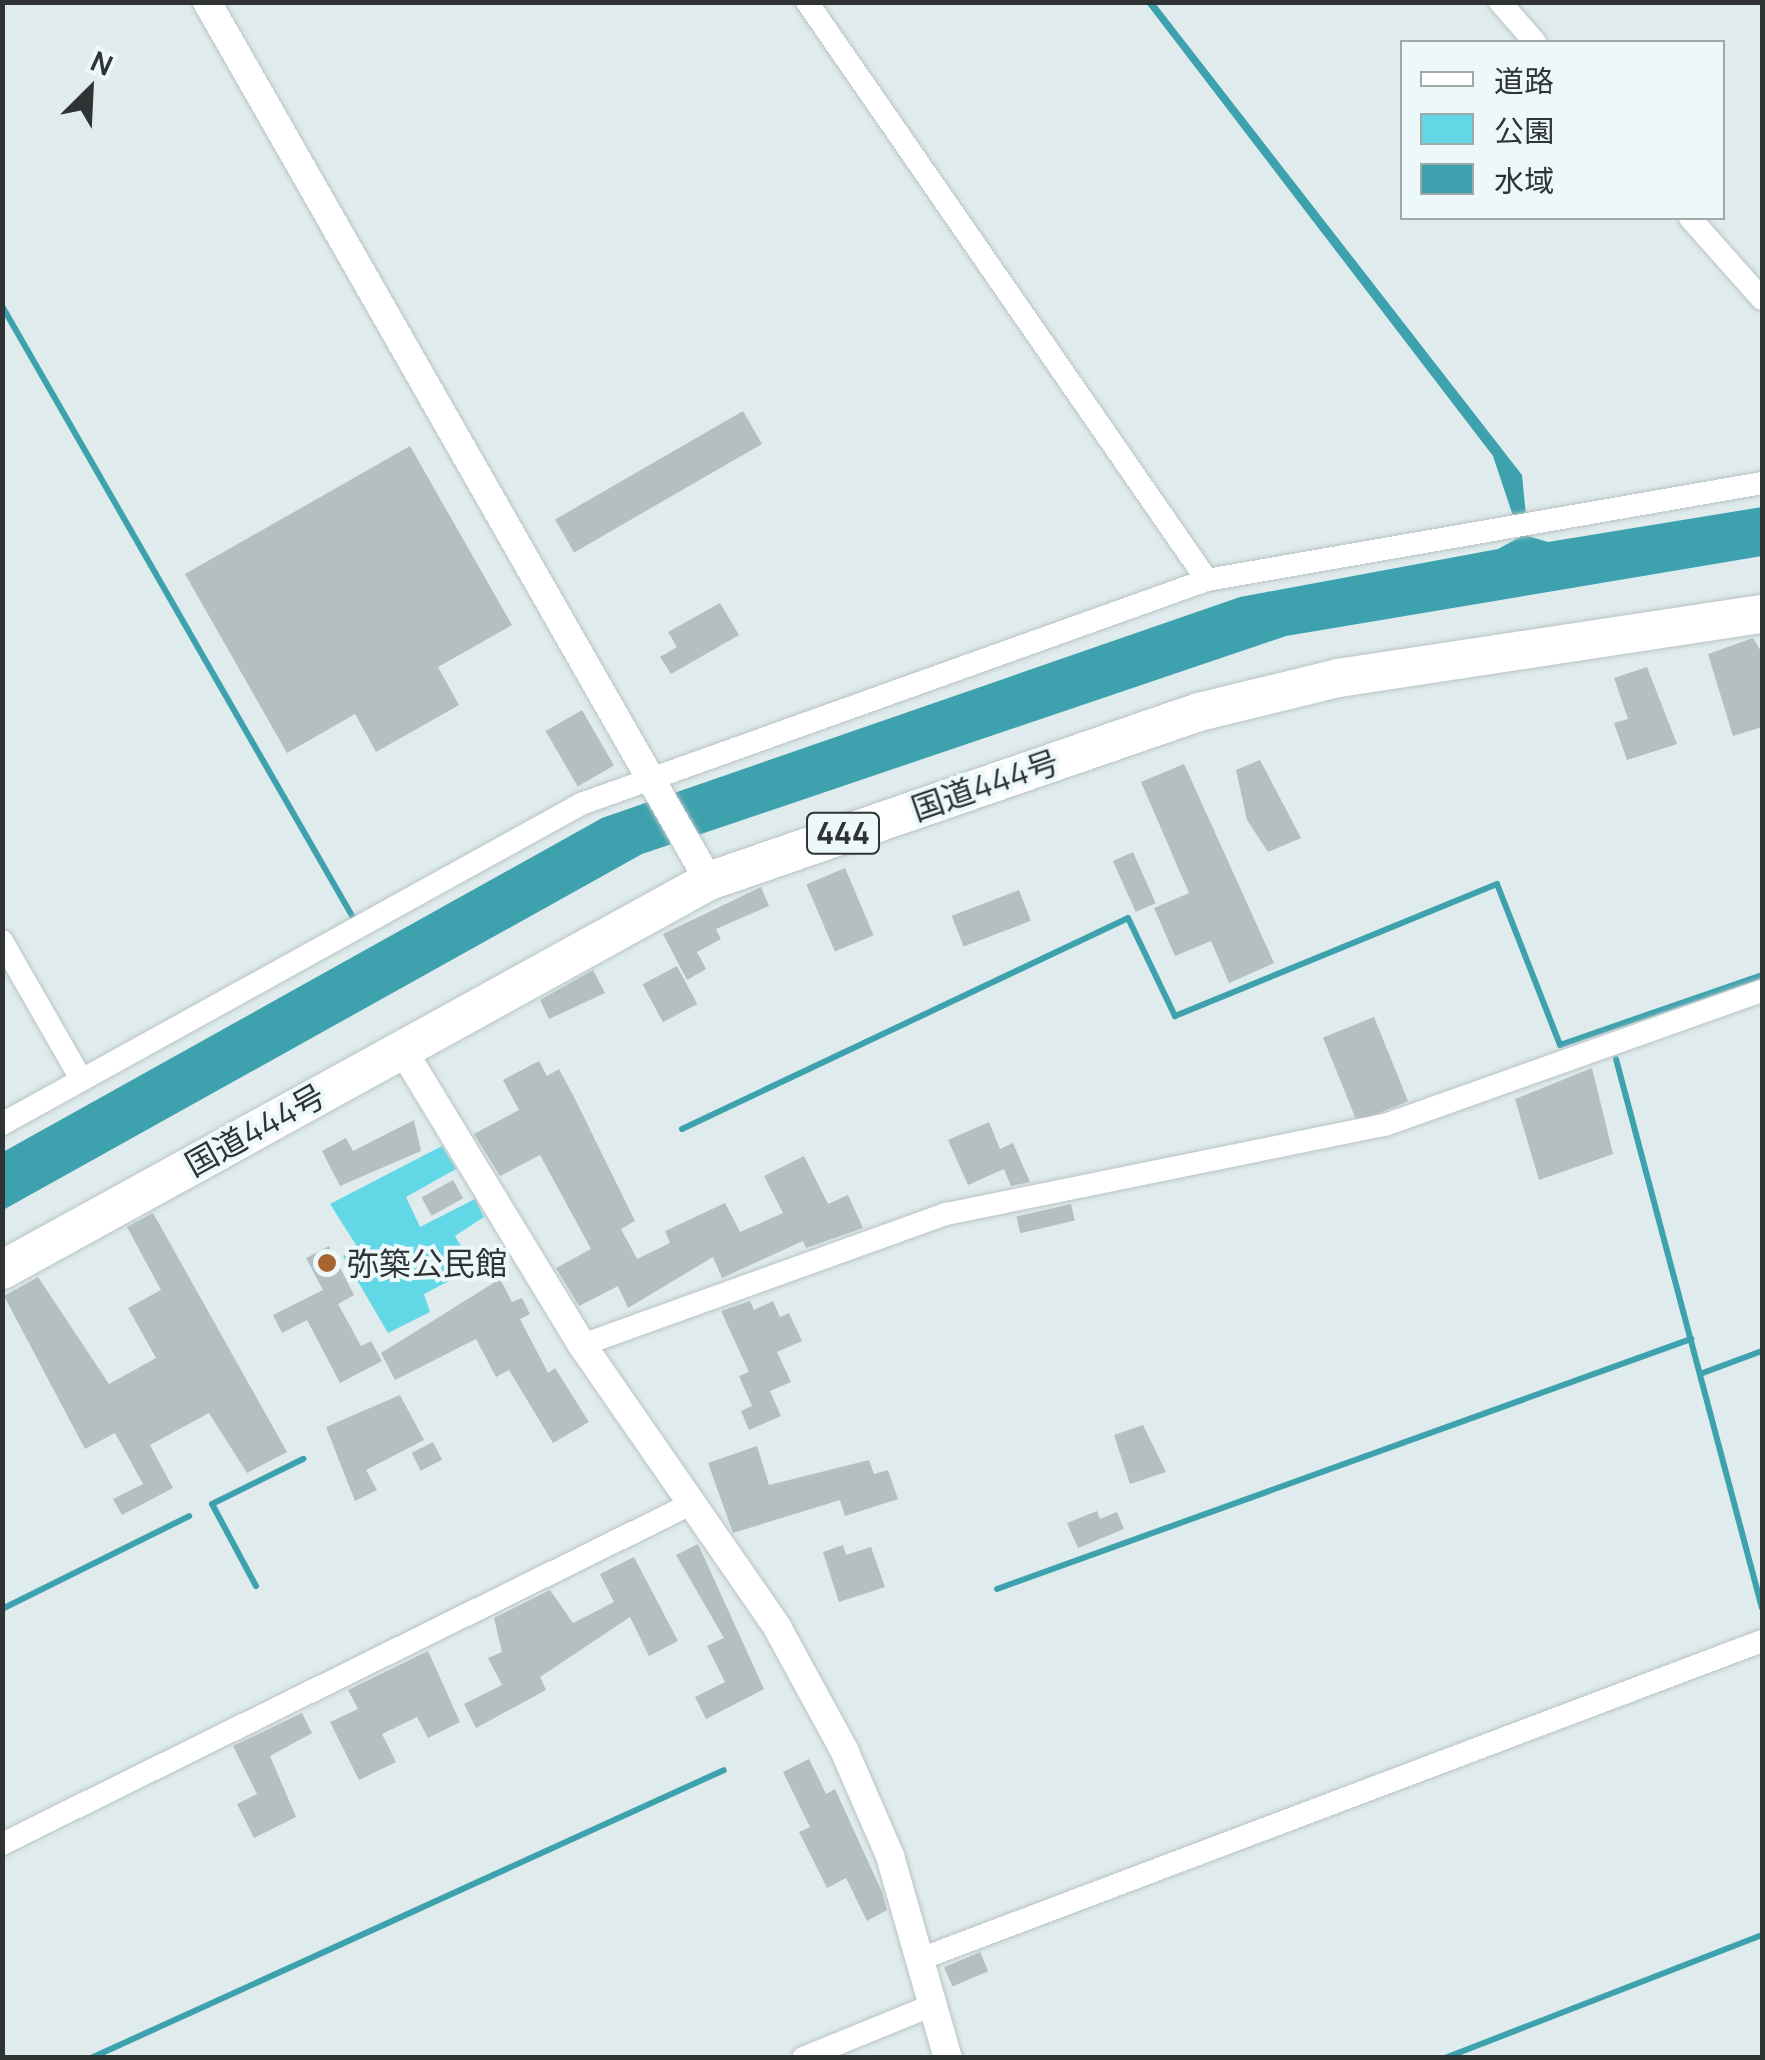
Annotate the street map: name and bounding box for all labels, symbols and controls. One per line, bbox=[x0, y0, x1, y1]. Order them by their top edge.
north arrow bbox=[40, 40, 140, 140]
legend bbox=[1400, 40, 1725, 220]
text: N bbox=[85, 41, 119, 84]
text: 道路 bbox=[1494, 60, 1554, 101]
text: 公園 bbox=[1494, 110, 1554, 151]
text: 水域 bbox=[1494, 160, 1554, 201]
street label: 国道444号 bbox=[906, 742, 1064, 828]
road number: 444 bbox=[806, 808, 880, 858]
street label: 国道444号 bbox=[179, 1076, 331, 1184]
place label: 弥築公民館 bbox=[347, 1244, 507, 1282]
marker: 弥築公民館 bbox=[316, 1252, 338, 1274]

